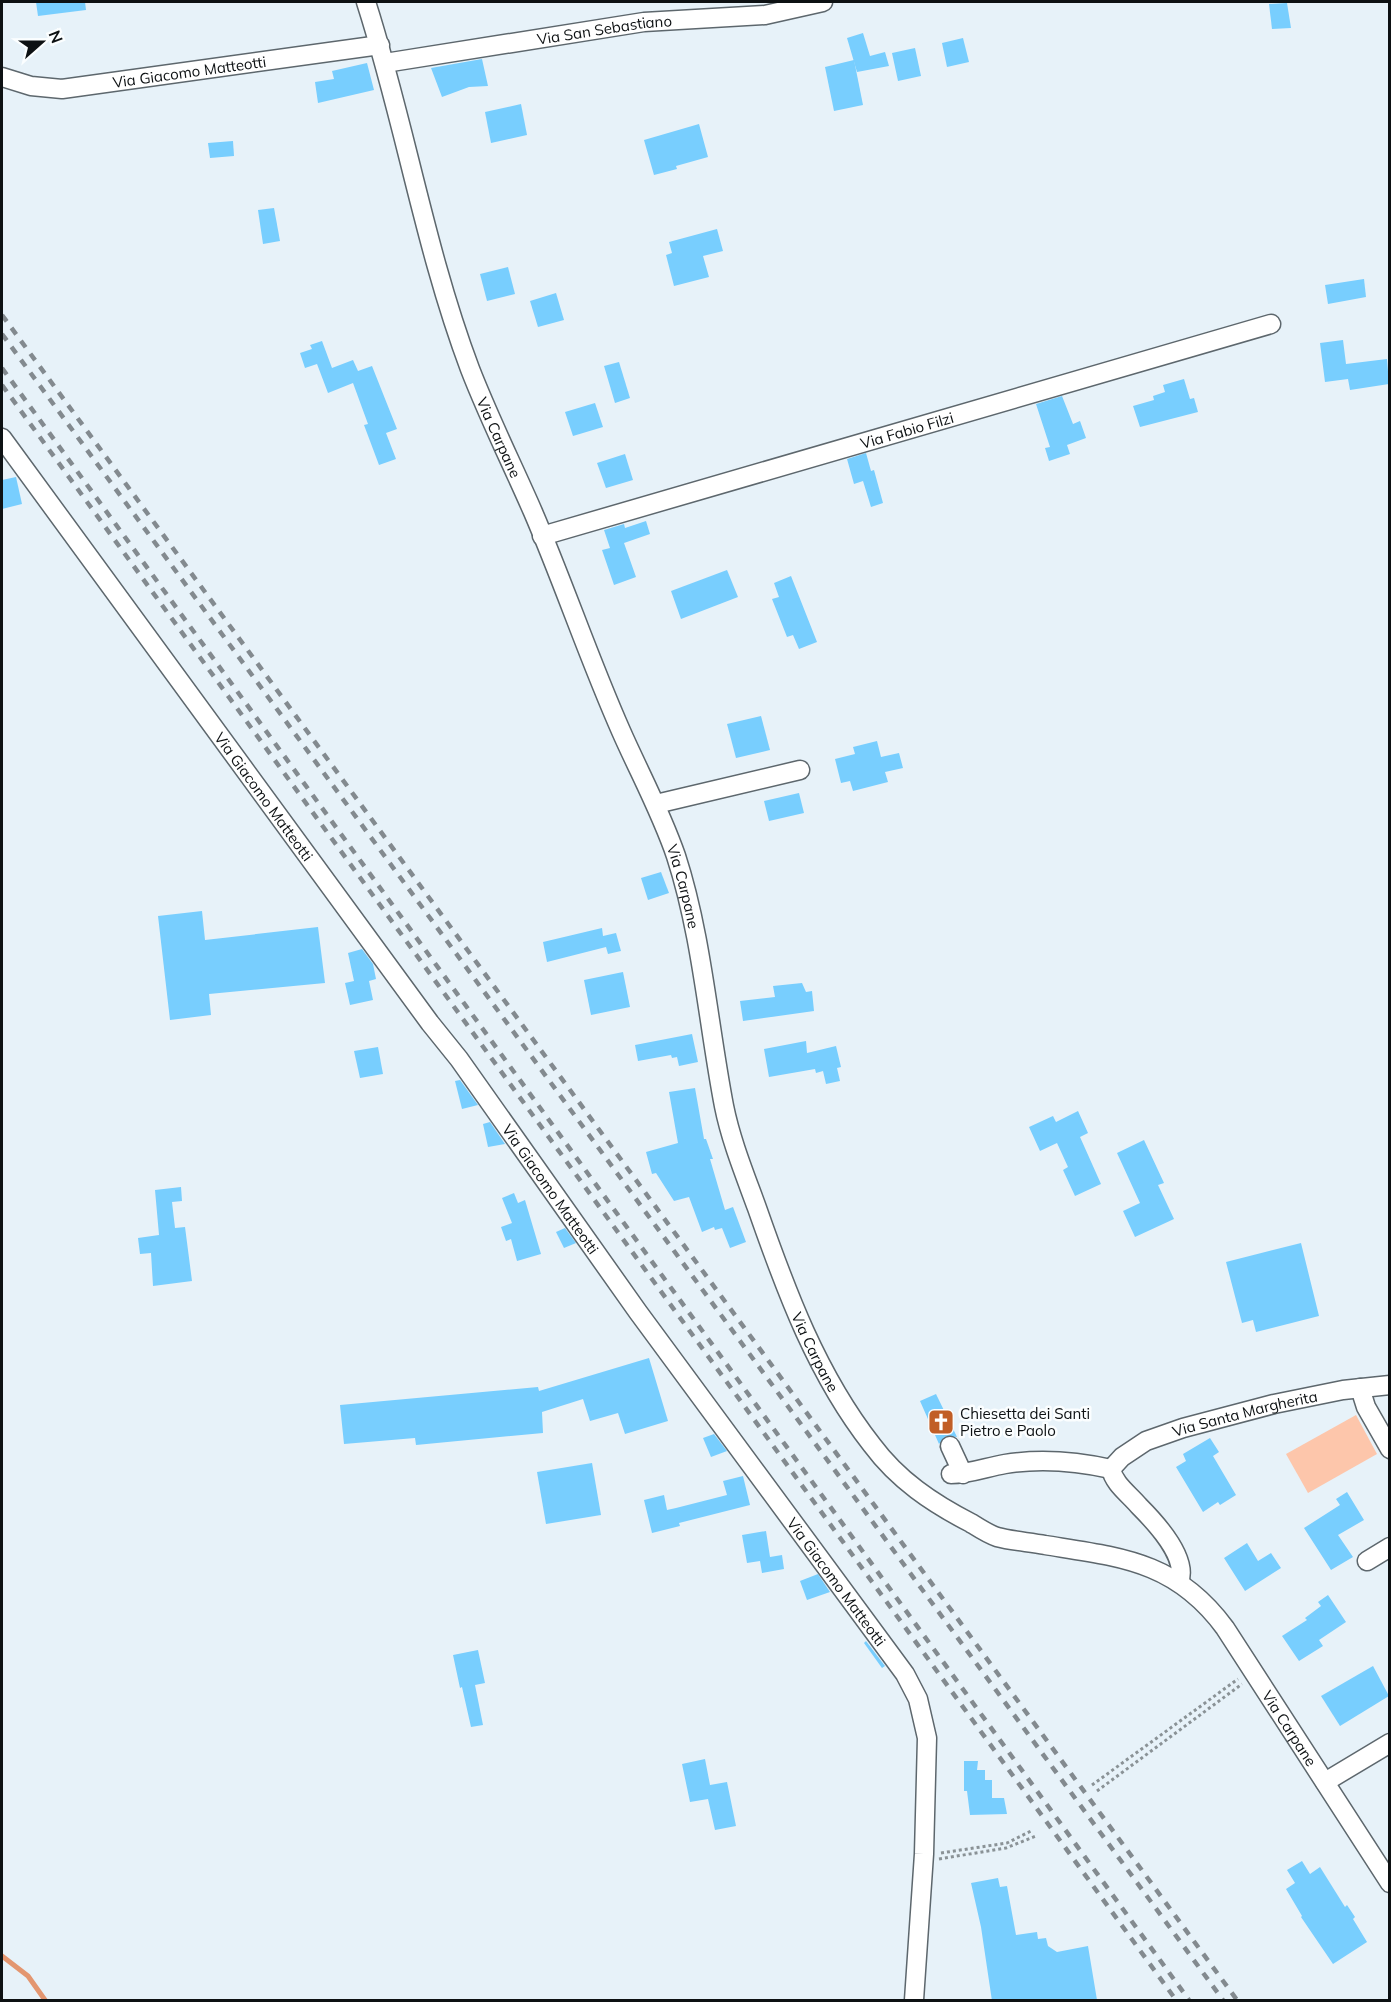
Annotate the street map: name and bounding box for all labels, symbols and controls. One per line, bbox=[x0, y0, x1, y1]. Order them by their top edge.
street label: Via San Sebastiano bbox=[535, 11, 672, 48]
north arrow bbox=[12, 12, 72, 72]
text: N bbox=[45, 27, 68, 46]
street label: Via Giacomo Matteotti bbox=[111, 51, 267, 91]
street label: Via Carpane bbox=[473, 394, 526, 481]
street label: Via Fabio Filzi bbox=[858, 407, 956, 452]
street label: Via Giacomo Matteotti bbox=[211, 728, 318, 864]
street label: Via Carpane bbox=[663, 842, 704, 930]
street label: Via Giacomo Matteotti bbox=[498, 1120, 603, 1257]
street label: Via Carpane bbox=[788, 1309, 843, 1395]
street label: Via Santa Margherita bbox=[1170, 1386, 1319, 1441]
place label: Chiesetta dei Santi Pietro e Paolo bbox=[960, 1404, 1090, 1440]
church icon: Chiesetta dei Santi Pietro e Paolo bbox=[926, 1407, 956, 1437]
street label: Via Giacomo Matteotti bbox=[783, 1514, 890, 1650]
street label: Via Carpane bbox=[1258, 1687, 1321, 1769]

